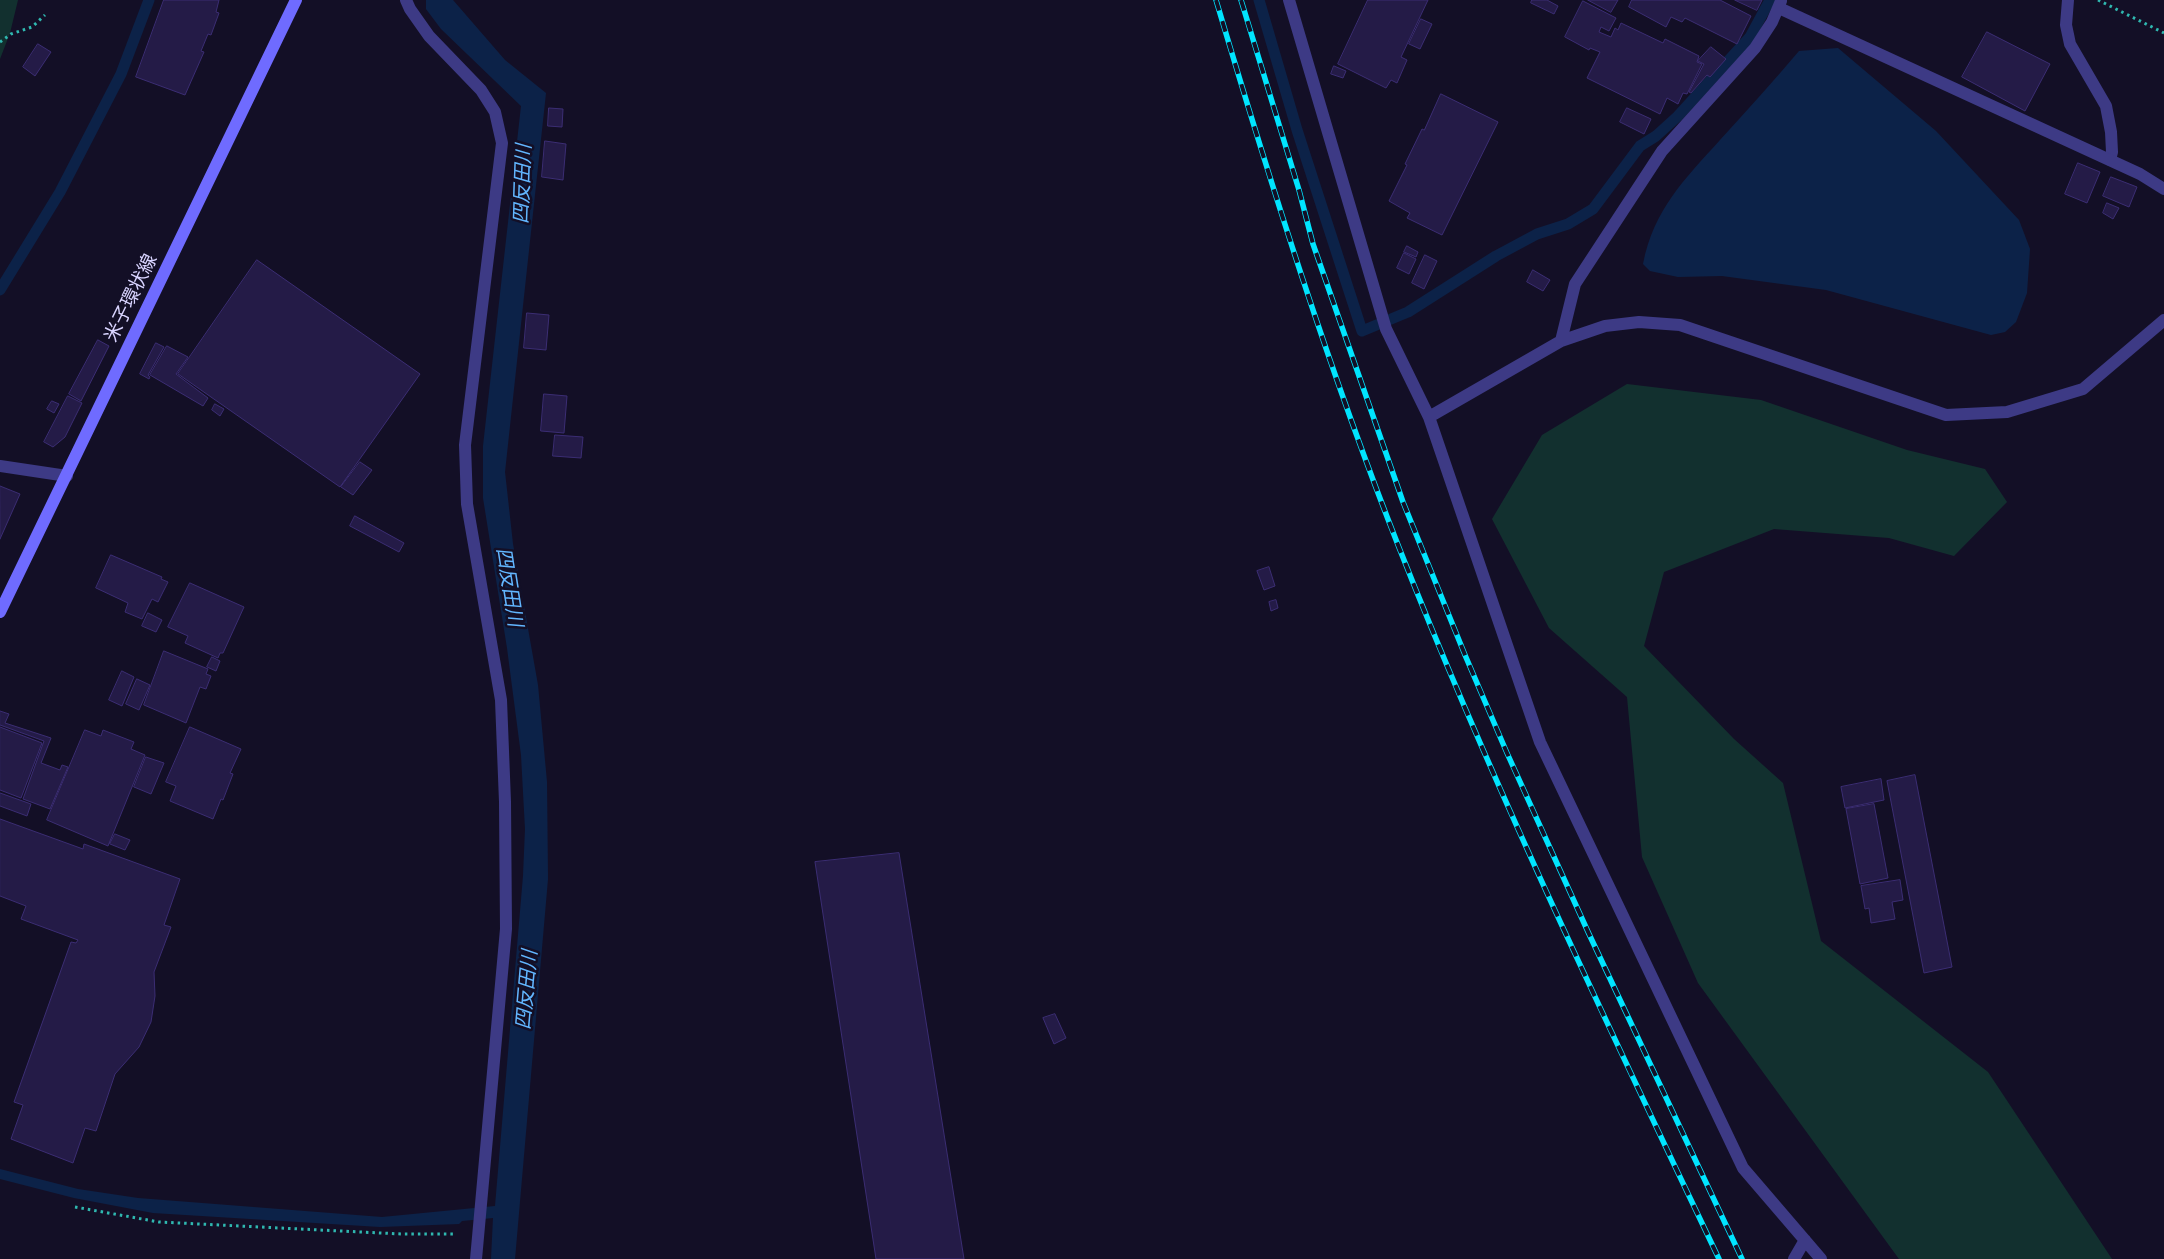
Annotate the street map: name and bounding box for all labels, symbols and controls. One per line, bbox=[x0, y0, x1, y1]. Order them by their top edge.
water label: 四反田川 bbox=[510, 144, 536, 224]
street label: 米子環状線 bbox=[100, 250, 162, 346]
water label: 四反田川 bbox=[491, 546, 527, 628]
water label: 四反田川 bbox=[512, 949, 542, 1031]

